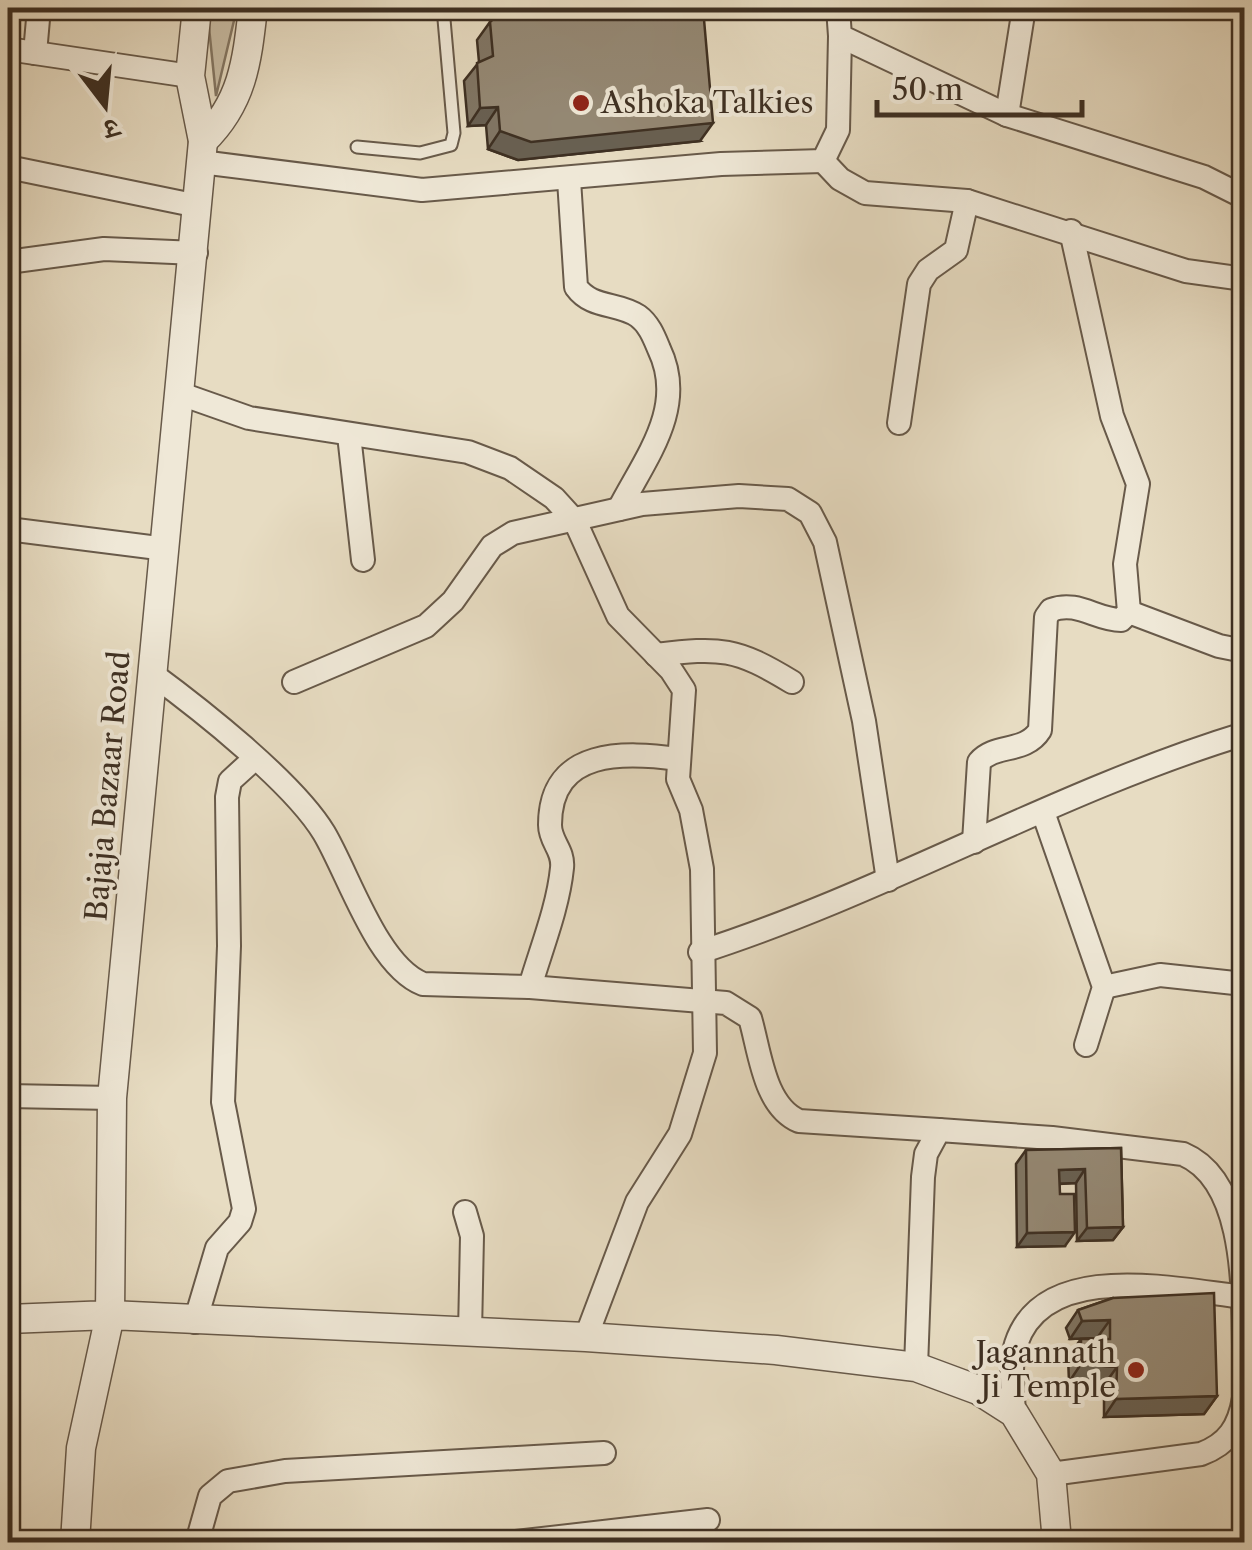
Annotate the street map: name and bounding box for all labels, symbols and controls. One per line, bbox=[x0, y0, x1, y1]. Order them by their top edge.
north arrow bbox=[55, 55, 155, 155]
scale bar bbox=[877, 55, 1082, 117]
text: 50 m bbox=[892, 71, 963, 108]
place label: Ashoka Talkies bbox=[600, 84, 814, 121]
marker: Ashoka Talkies bbox=[570, 92, 592, 114]
text: उ bbox=[99, 110, 125, 148]
street label: Bajaja Bazaar Road bbox=[77, 649, 138, 923]
place label: Jagannath Ji Temple bbox=[972, 1334, 1116, 1405]
marker: Jagannath Ji Temple bbox=[1125, 1359, 1147, 1381]

